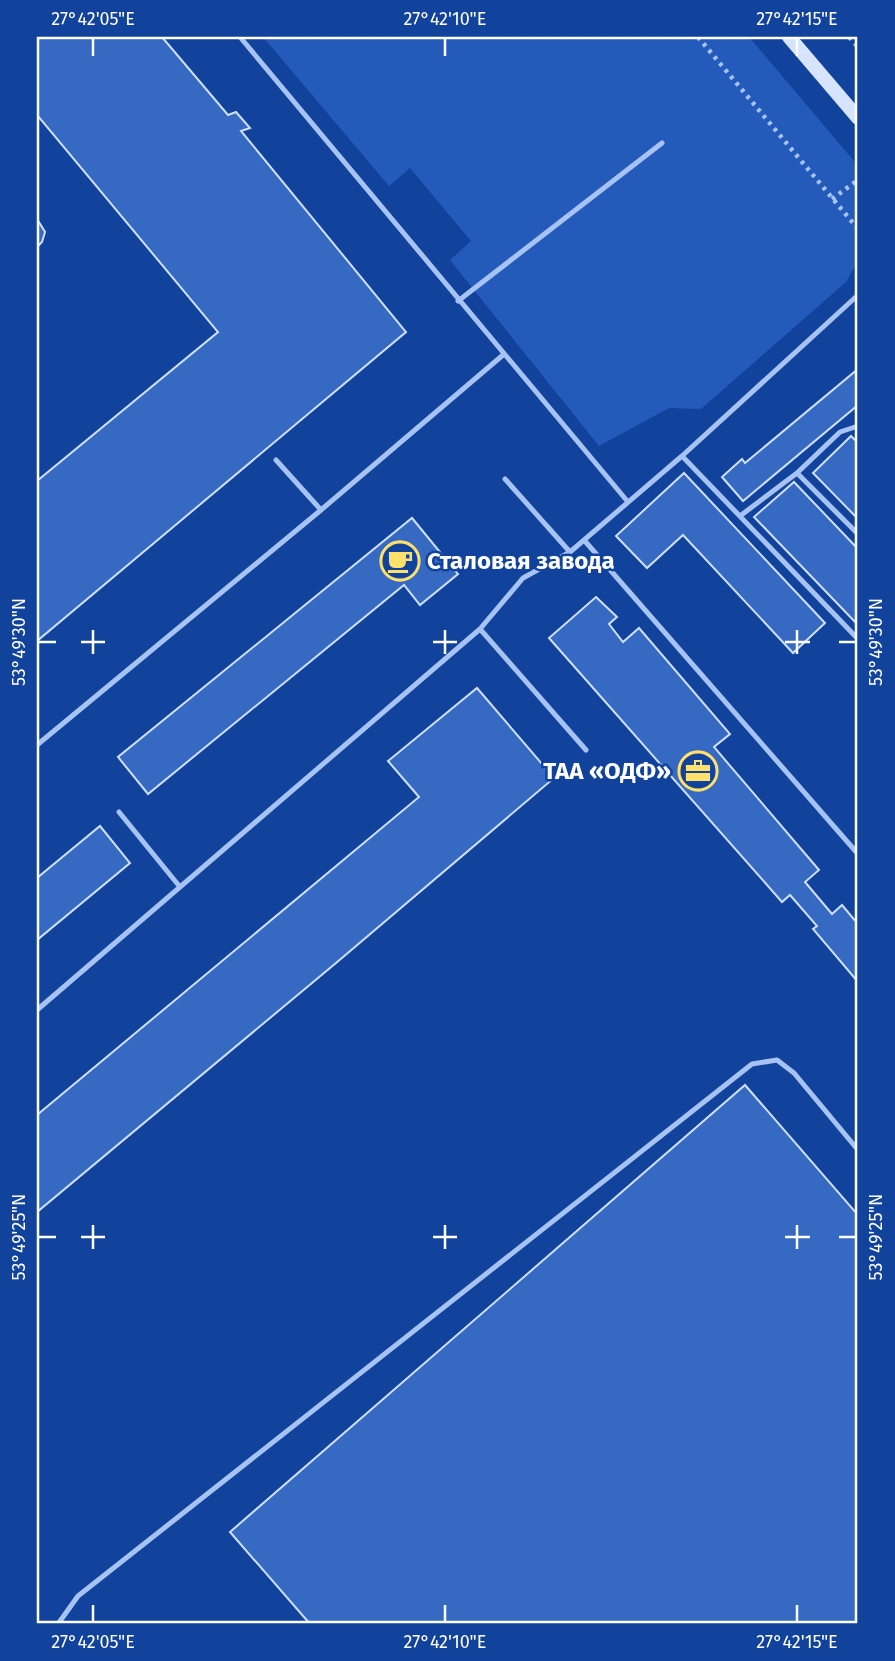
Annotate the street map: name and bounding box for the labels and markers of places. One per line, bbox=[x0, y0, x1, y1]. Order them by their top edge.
cafe icon: Сталовая завода bbox=[379, 540, 421, 582]
place label: Сталовая завода bbox=[427, 547, 615, 575]
office icon: ТАА «ОДФ» bbox=[677, 750, 719, 792]
place label: ТАА «ОДФ» bbox=[543, 757, 671, 785]

